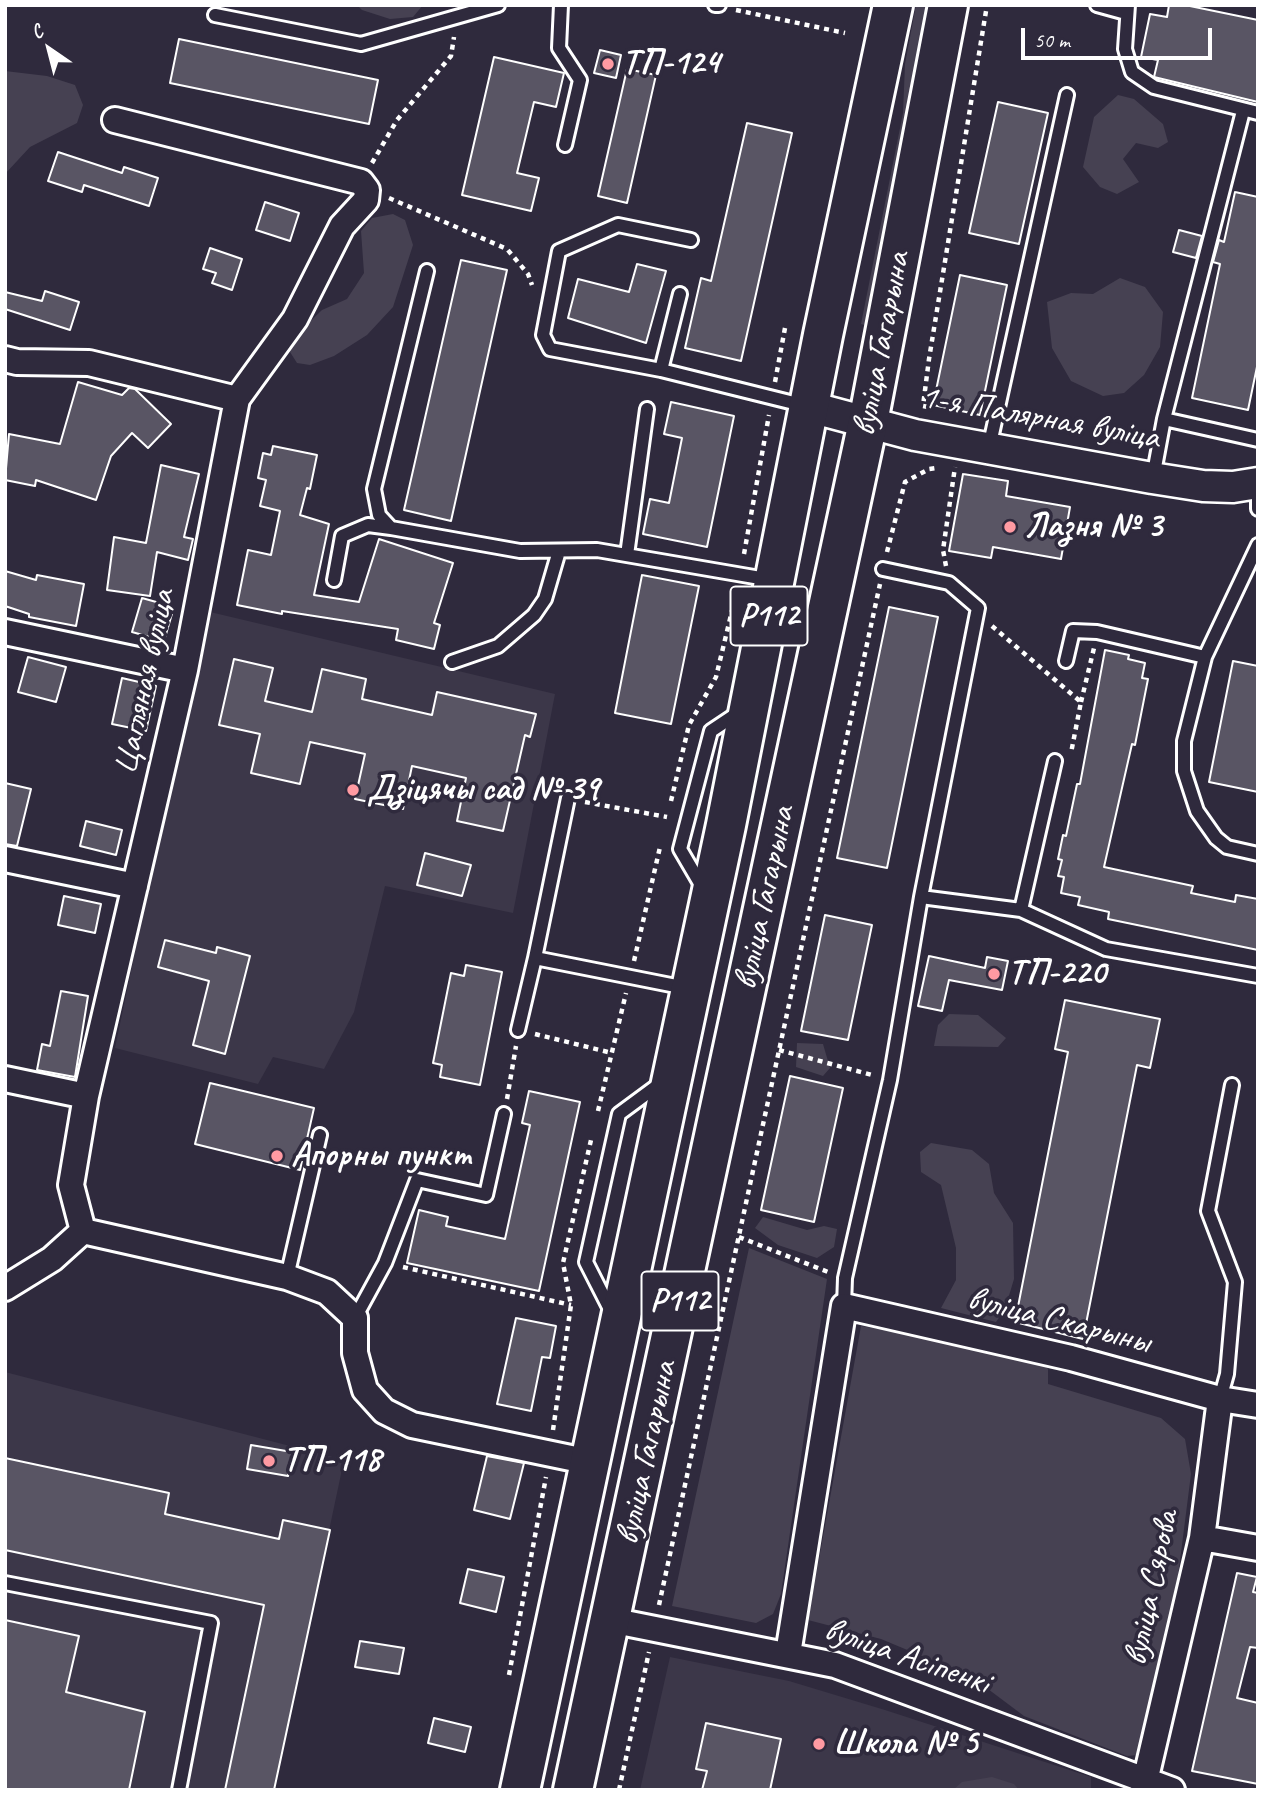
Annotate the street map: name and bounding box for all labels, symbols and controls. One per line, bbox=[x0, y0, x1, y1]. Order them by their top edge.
north arrow bbox=[14, 14, 84, 84]
scale bar bbox=[1025, 14, 1216, 58]
text: С bbox=[26, 19, 48, 44]
text: 50 m bbox=[1034, 27, 1070, 53]
place label: ТП-124 bbox=[622, 43, 720, 85]
marker: ТП-124 bbox=[600, 56, 616, 72]
street label: вуліца Гагарына bbox=[844, 249, 920, 439]
street label: 1-я Палярная вуліца bbox=[918, 376, 1162, 460]
place label: Лазня № 3 bbox=[1024, 506, 1162, 548]
marker: Лазня № 3 bbox=[1002, 519, 1018, 535]
street label: Цагляная вуліца bbox=[105, 586, 185, 778]
road number: Р112 bbox=[730, 586, 808, 646]
place label: Дзіцячы сад № 39 bbox=[367, 769, 599, 811]
marker: Дзіцячы сад № 39 bbox=[345, 782, 361, 798]
street label: вуліца Гагарына bbox=[725, 803, 805, 993]
place label: ТП-220 bbox=[1008, 953, 1106, 995]
marker: ТП-220 bbox=[986, 966, 1002, 982]
place label: Апорны пункт bbox=[291, 1135, 470, 1177]
marker: Апорны пункт bbox=[269, 1148, 285, 1164]
road number: Р112 bbox=[642, 1272, 718, 1330]
street label: вуліца Скарыны bbox=[963, 1278, 1155, 1364]
street label: вуліца Гагарына bbox=[607, 1358, 687, 1548]
place label: ТП-118 bbox=[283, 1440, 381, 1482]
marker: ТП-118 bbox=[261, 1453, 277, 1469]
street label: вуліца Сярова bbox=[1115, 1507, 1189, 1669]
street label: вуліца Асіпенкі bbox=[819, 1609, 995, 1705]
place label: Школа № 5 bbox=[833, 1723, 978, 1765]
marker: Школа № 5 bbox=[811, 1736, 827, 1752]

